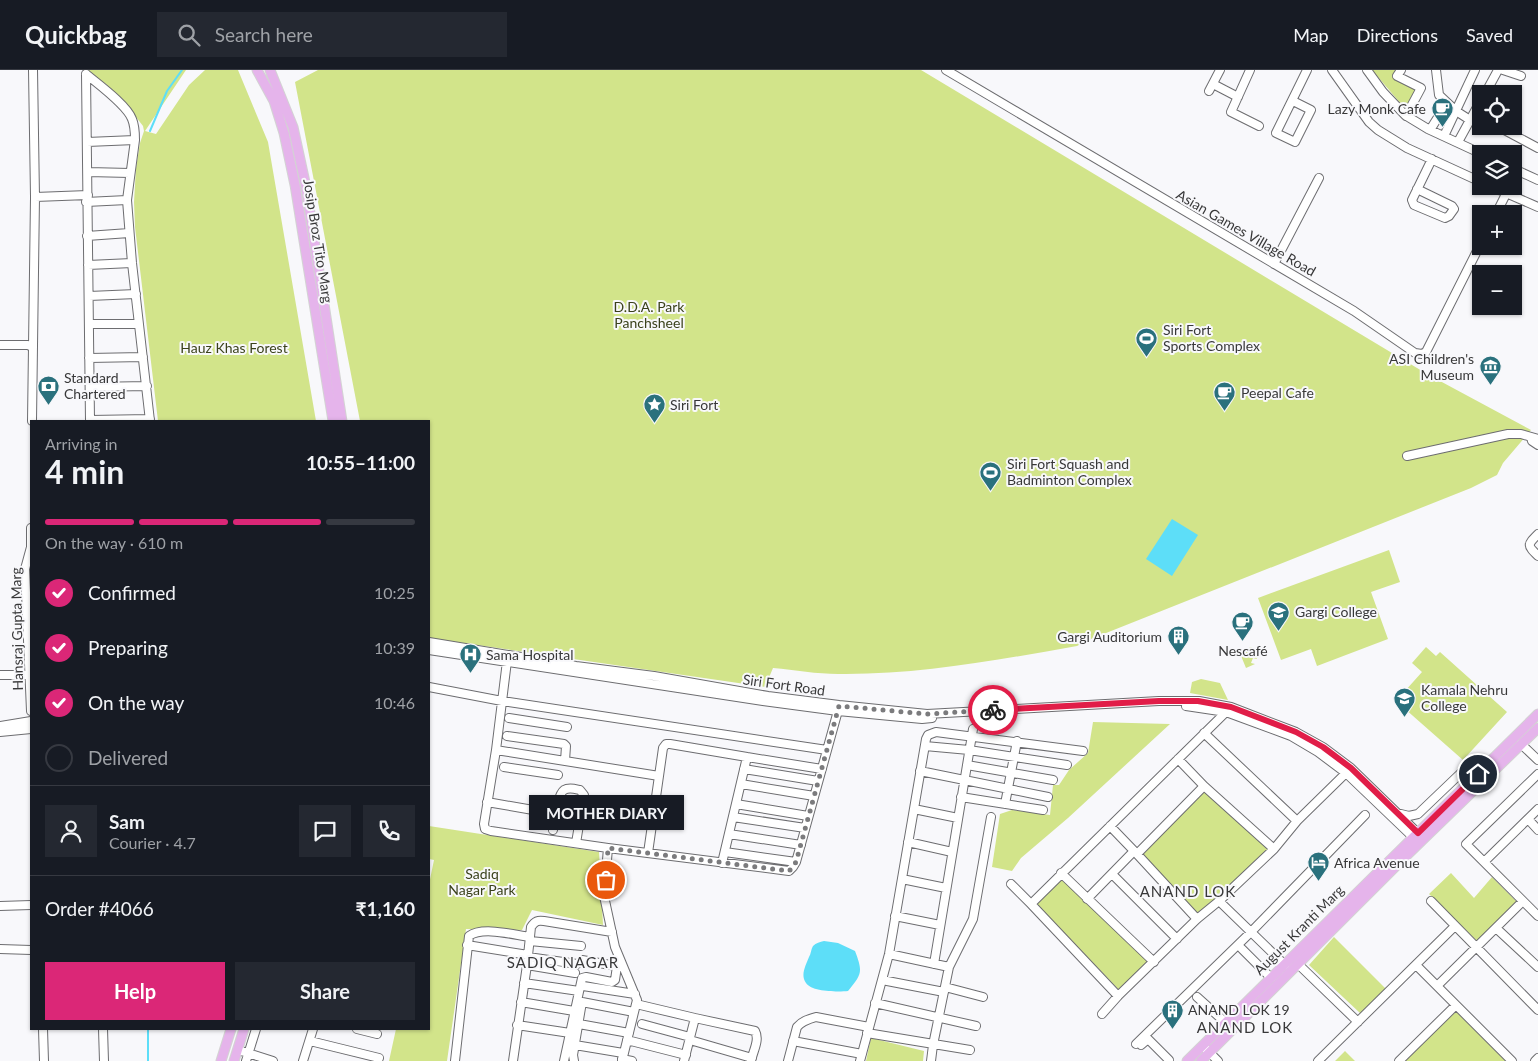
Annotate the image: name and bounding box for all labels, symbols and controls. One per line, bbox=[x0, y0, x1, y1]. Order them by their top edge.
search box bbox=[157, 12, 507, 57]
text: Quickbag bbox=[25, 20, 127, 49]
icon: search bbox=[175, 21, 203, 49]
text: Search here bbox=[215, 23, 313, 46]
text: Map bbox=[1293, 24, 1329, 46]
text: Directions bbox=[1357, 24, 1438, 46]
text: Saved bbox=[1466, 24, 1513, 46]
map controls bbox=[1472, 85, 1522, 315]
button: locate bbox=[1472, 85, 1522, 135]
cafe icon: Lazy Monk Cafe bbox=[1430, 97, 1454, 128]
place label: Lazy Monk Cafe bbox=[1328, 100, 1426, 117]
button: layers bbox=[1472, 145, 1522, 195]
street label: Josip Broz Tito Marg bbox=[300, 178, 337, 304]
street label: Asian Games Village Road bbox=[1174, 186, 1319, 279]
button: + bbox=[1472, 205, 1522, 255]
button: − bbox=[1472, 265, 1522, 315]
park label: D.D.A. Park Panchsheel bbox=[614, 298, 685, 331]
place label: Siri Fort Sports Complex bbox=[1163, 321, 1260, 354]
sports icon: Siri Fort Sports Complex bbox=[1135, 326, 1159, 357]
park label: Hauz Khas Forest bbox=[180, 339, 288, 356]
place label: ASI Children's Museum bbox=[1389, 350, 1474, 383]
museum icon: ASI Children's Museum bbox=[1478, 355, 1502, 386]
place label: Standard Chartered bbox=[64, 369, 126, 402]
bank icon: Standard Chartered bbox=[36, 374, 60, 405]
cafe icon: Peepal Cafe bbox=[1213, 381, 1237, 412]
place label: Peepal Cafe bbox=[1241, 384, 1314, 401]
place icon: Siri Fort bbox=[642, 393, 666, 424]
place label: Siri Fort bbox=[670, 396, 718, 413]
text: Arriving in bbox=[45, 434, 118, 453]
text: 10:55–11:00 bbox=[306, 451, 415, 474]
text: 4 min bbox=[45, 452, 124, 491]
place label: Siri Fort Squash and Badminton Complex bbox=[1007, 455, 1132, 488]
sports icon: Siri Fort Squash and Badminton Complex bbox=[979, 460, 1003, 491]
text: On the way · 610 m bbox=[45, 533, 183, 552]
street label: Hansraj Gupta Marg bbox=[7, 567, 26, 691]
icon: check bbox=[45, 579, 73, 607]
text: Confirmed bbox=[88, 581, 176, 604]
text: 10:25 bbox=[374, 583, 415, 602]
school or university icon: Gargi College bbox=[1267, 600, 1291, 631]
place label: Gargi College bbox=[1295, 603, 1377, 620]
cafe icon: Nescafé bbox=[1231, 611, 1255, 642]
building icon: Gargi Auditorium bbox=[1166, 625, 1190, 656]
place label: Gargi Auditorium bbox=[1057, 628, 1162, 645]
icon: check bbox=[45, 634, 73, 662]
text: Preparing bbox=[88, 636, 168, 659]
text: 10:39 bbox=[374, 638, 415, 657]
place label: Nescafé bbox=[1218, 642, 1268, 659]
hospital icon: Sama Hospital bbox=[458, 643, 482, 674]
place label: Sama Hospital bbox=[486, 646, 573, 663]
street label: Siri Fort Road bbox=[742, 670, 826, 699]
place label: Kamala Nehru College bbox=[1421, 681, 1508, 714]
courier bbox=[968, 685, 1018, 735]
school or university icon: Kamala Nehru College bbox=[1393, 686, 1417, 717]
icon: check bbox=[45, 689, 73, 717]
text: On the way bbox=[88, 691, 184, 714]
text: 10:46 bbox=[374, 693, 415, 712]
icon: bike bbox=[979, 696, 1007, 724]
text: Delivered bbox=[88, 746, 168, 769]
pin bbox=[1457, 753, 1499, 795]
icon: home bbox=[1464, 760, 1492, 788]
callout: MOTHER DIARY bbox=[528, 795, 684, 830]
text: MOTHER DIARY bbox=[546, 803, 667, 822]
button: person bbox=[45, 805, 97, 857]
button: chat bbox=[299, 805, 351, 857]
button: phone bbox=[363, 805, 415, 857]
text: Sam bbox=[109, 810, 145, 833]
text: Courier · 4.7 bbox=[109, 833, 196, 852]
hotel icon: Africa Avenue bbox=[1306, 851, 1330, 882]
place label: Africa Avenue bbox=[1334, 854, 1420, 871]
pin bbox=[585, 859, 627, 901]
park label: Sadiq Nagar Park bbox=[448, 865, 517, 898]
icon: bag bbox=[592, 866, 620, 894]
street label: August Kranti Marg bbox=[1250, 881, 1347, 978]
district label: ANAND LOK bbox=[1140, 882, 1236, 900]
text: Order #4066 bbox=[45, 897, 154, 920]
text: ₹1,160 bbox=[355, 897, 415, 920]
district label: SADIQ NAGAR bbox=[507, 953, 619, 971]
button: Help bbox=[45, 962, 225, 1020]
button: Share bbox=[235, 962, 415, 1020]
building icon: ANAND LOK 19 bbox=[1160, 998, 1184, 1029]
place label: ANAND LOK 19 bbox=[1188, 1001, 1290, 1018]
district label: ANAND LOK bbox=[1197, 1018, 1293, 1036]

